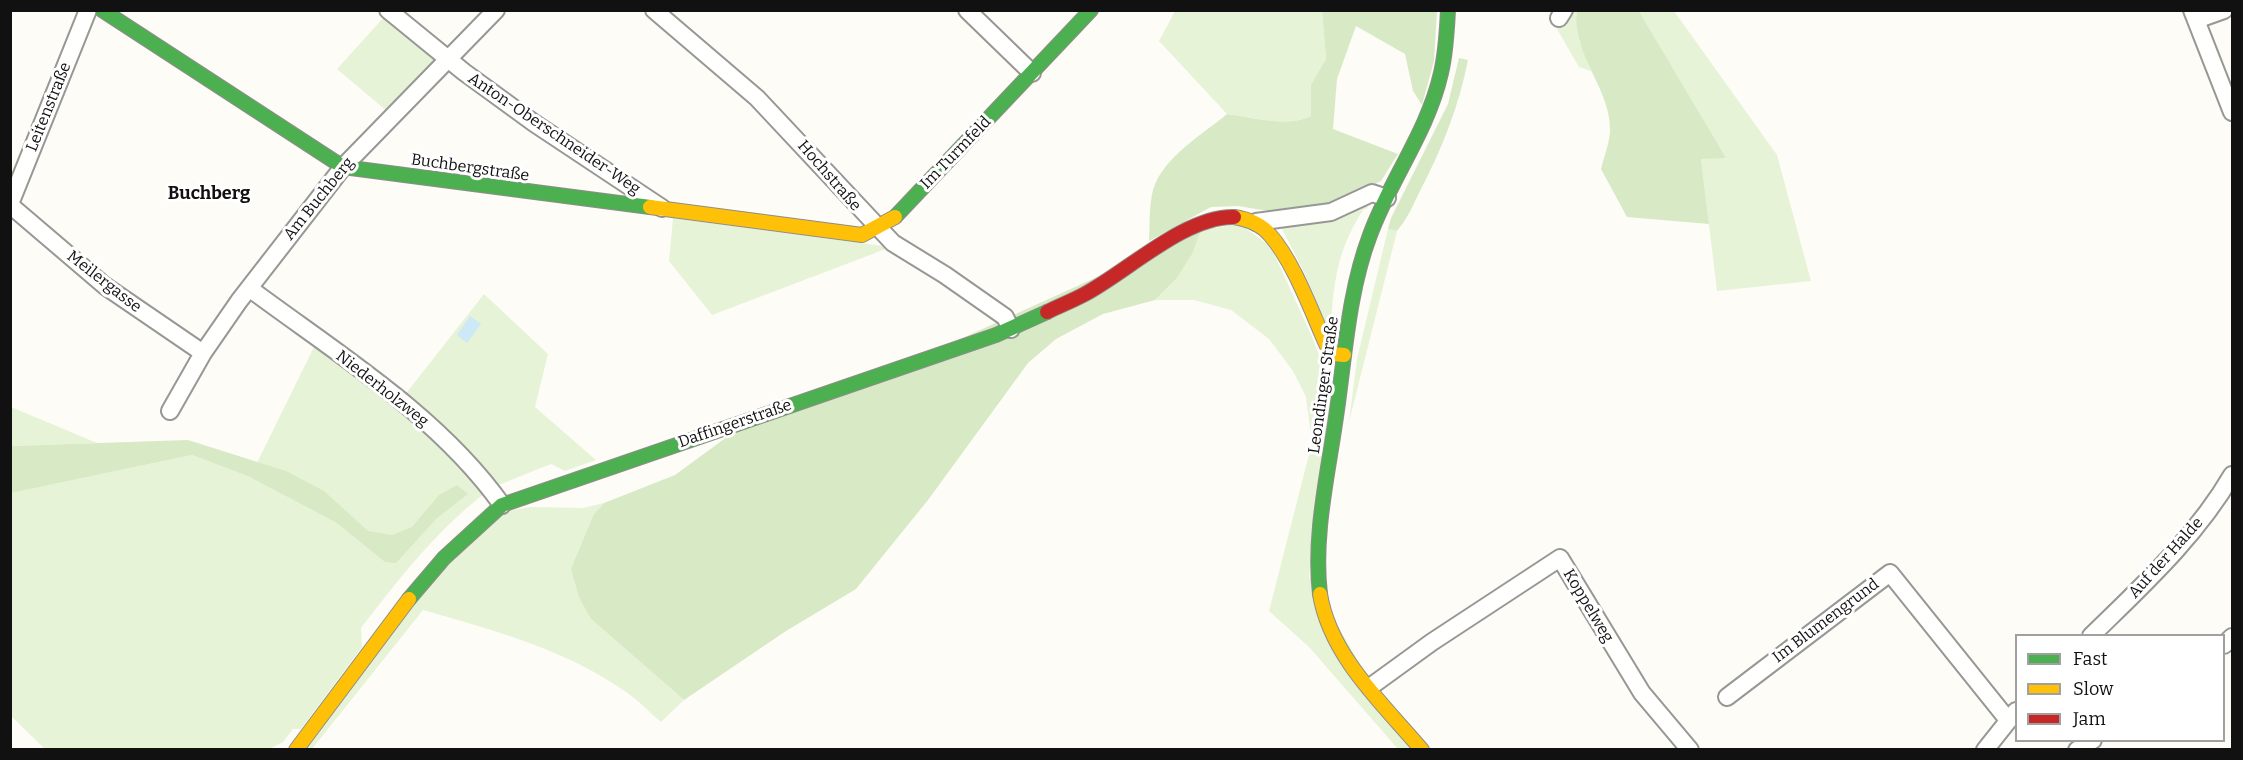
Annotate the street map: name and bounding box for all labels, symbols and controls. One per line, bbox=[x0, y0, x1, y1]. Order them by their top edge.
street label: Leitenstraße bbox=[22, 60, 76, 154]
street label: Anton-Oberschneider-Weg bbox=[464, 69, 644, 199]
street label: Im Turmfeld bbox=[917, 113, 995, 193]
street label: Hochstraße bbox=[793, 137, 865, 215]
street label: Buchbergstraße bbox=[410, 150, 530, 186]
street label: Am Buchberg bbox=[280, 154, 358, 244]
district label: Buchberg bbox=[168, 183, 250, 205]
street label: Meilergasse bbox=[63, 247, 145, 317]
street label: Leondinger Straße bbox=[1305, 315, 1343, 455]
street label: Niederholzweg bbox=[332, 347, 432, 431]
street label: Daffingerstraße bbox=[676, 396, 794, 452]
street label: Auf der Halde bbox=[2125, 514, 2207, 602]
street label: Koppelweg bbox=[1559, 566, 1617, 646]
street label: Im Blumengrund bbox=[1769, 575, 1883, 667]
legend bbox=[2015, 634, 2225, 742]
text: Fast bbox=[2073, 648, 2108, 670]
text: Slow bbox=[2073, 678, 2113, 700]
text: Jam bbox=[2073, 708, 2106, 730]

